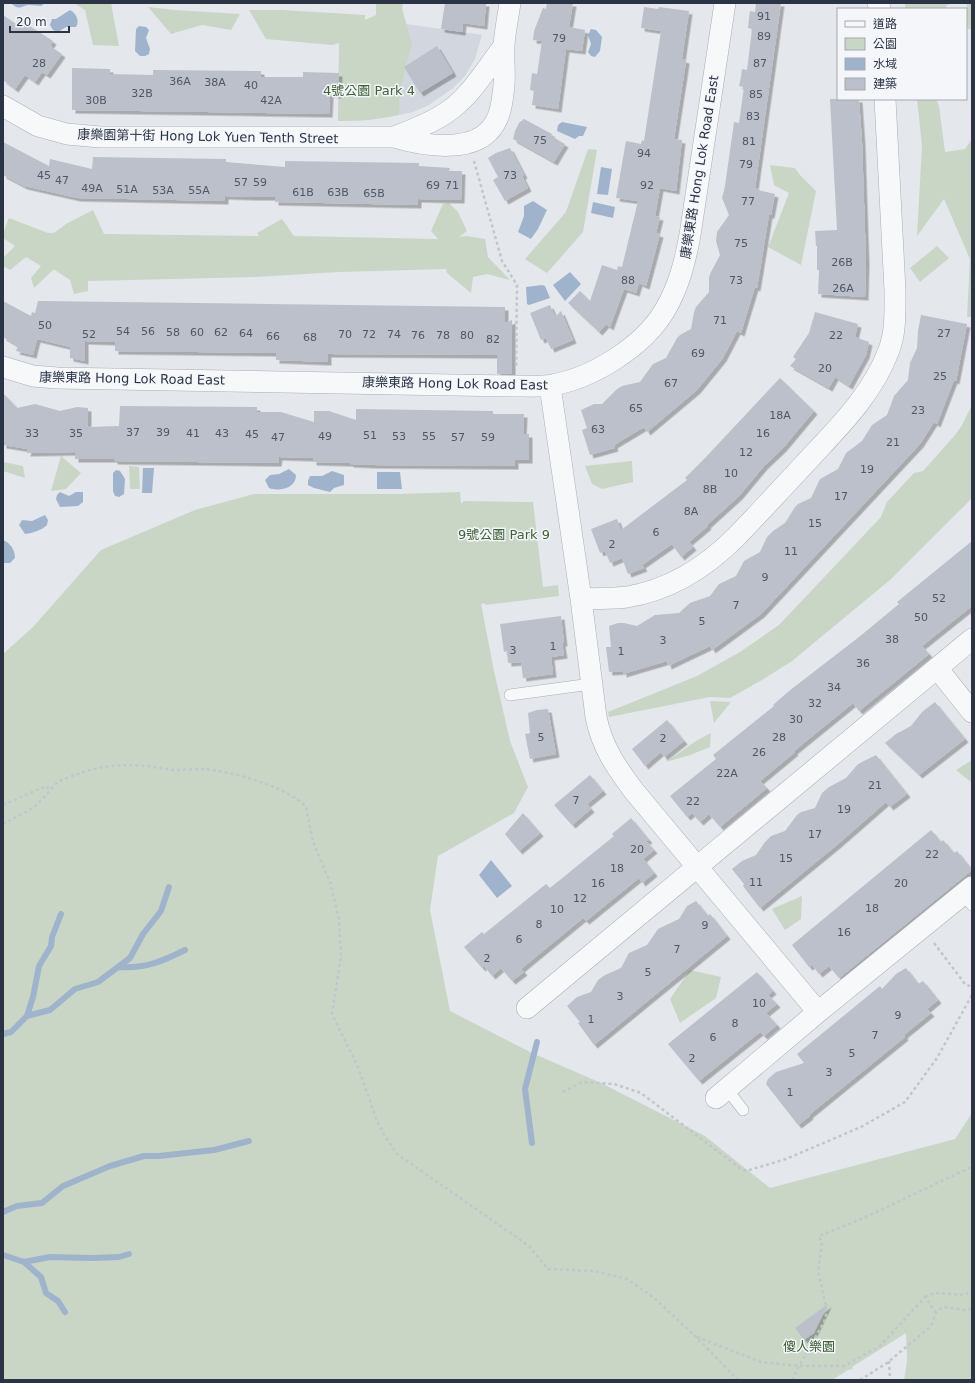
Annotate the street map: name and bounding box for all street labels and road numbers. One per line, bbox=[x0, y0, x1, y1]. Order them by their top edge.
street label: 康樂東路 Hong Lok Road East bbox=[678, 74, 721, 260]
street label: 康樂園第十街 Hong Lok Yuen Tenth Street bbox=[77, 127, 339, 146]
street label: 康樂東路 Hong Lok Road East bbox=[39, 369, 225, 388]
street label: 康樂東路 Hong Lok Road East bbox=[362, 374, 548, 393]

